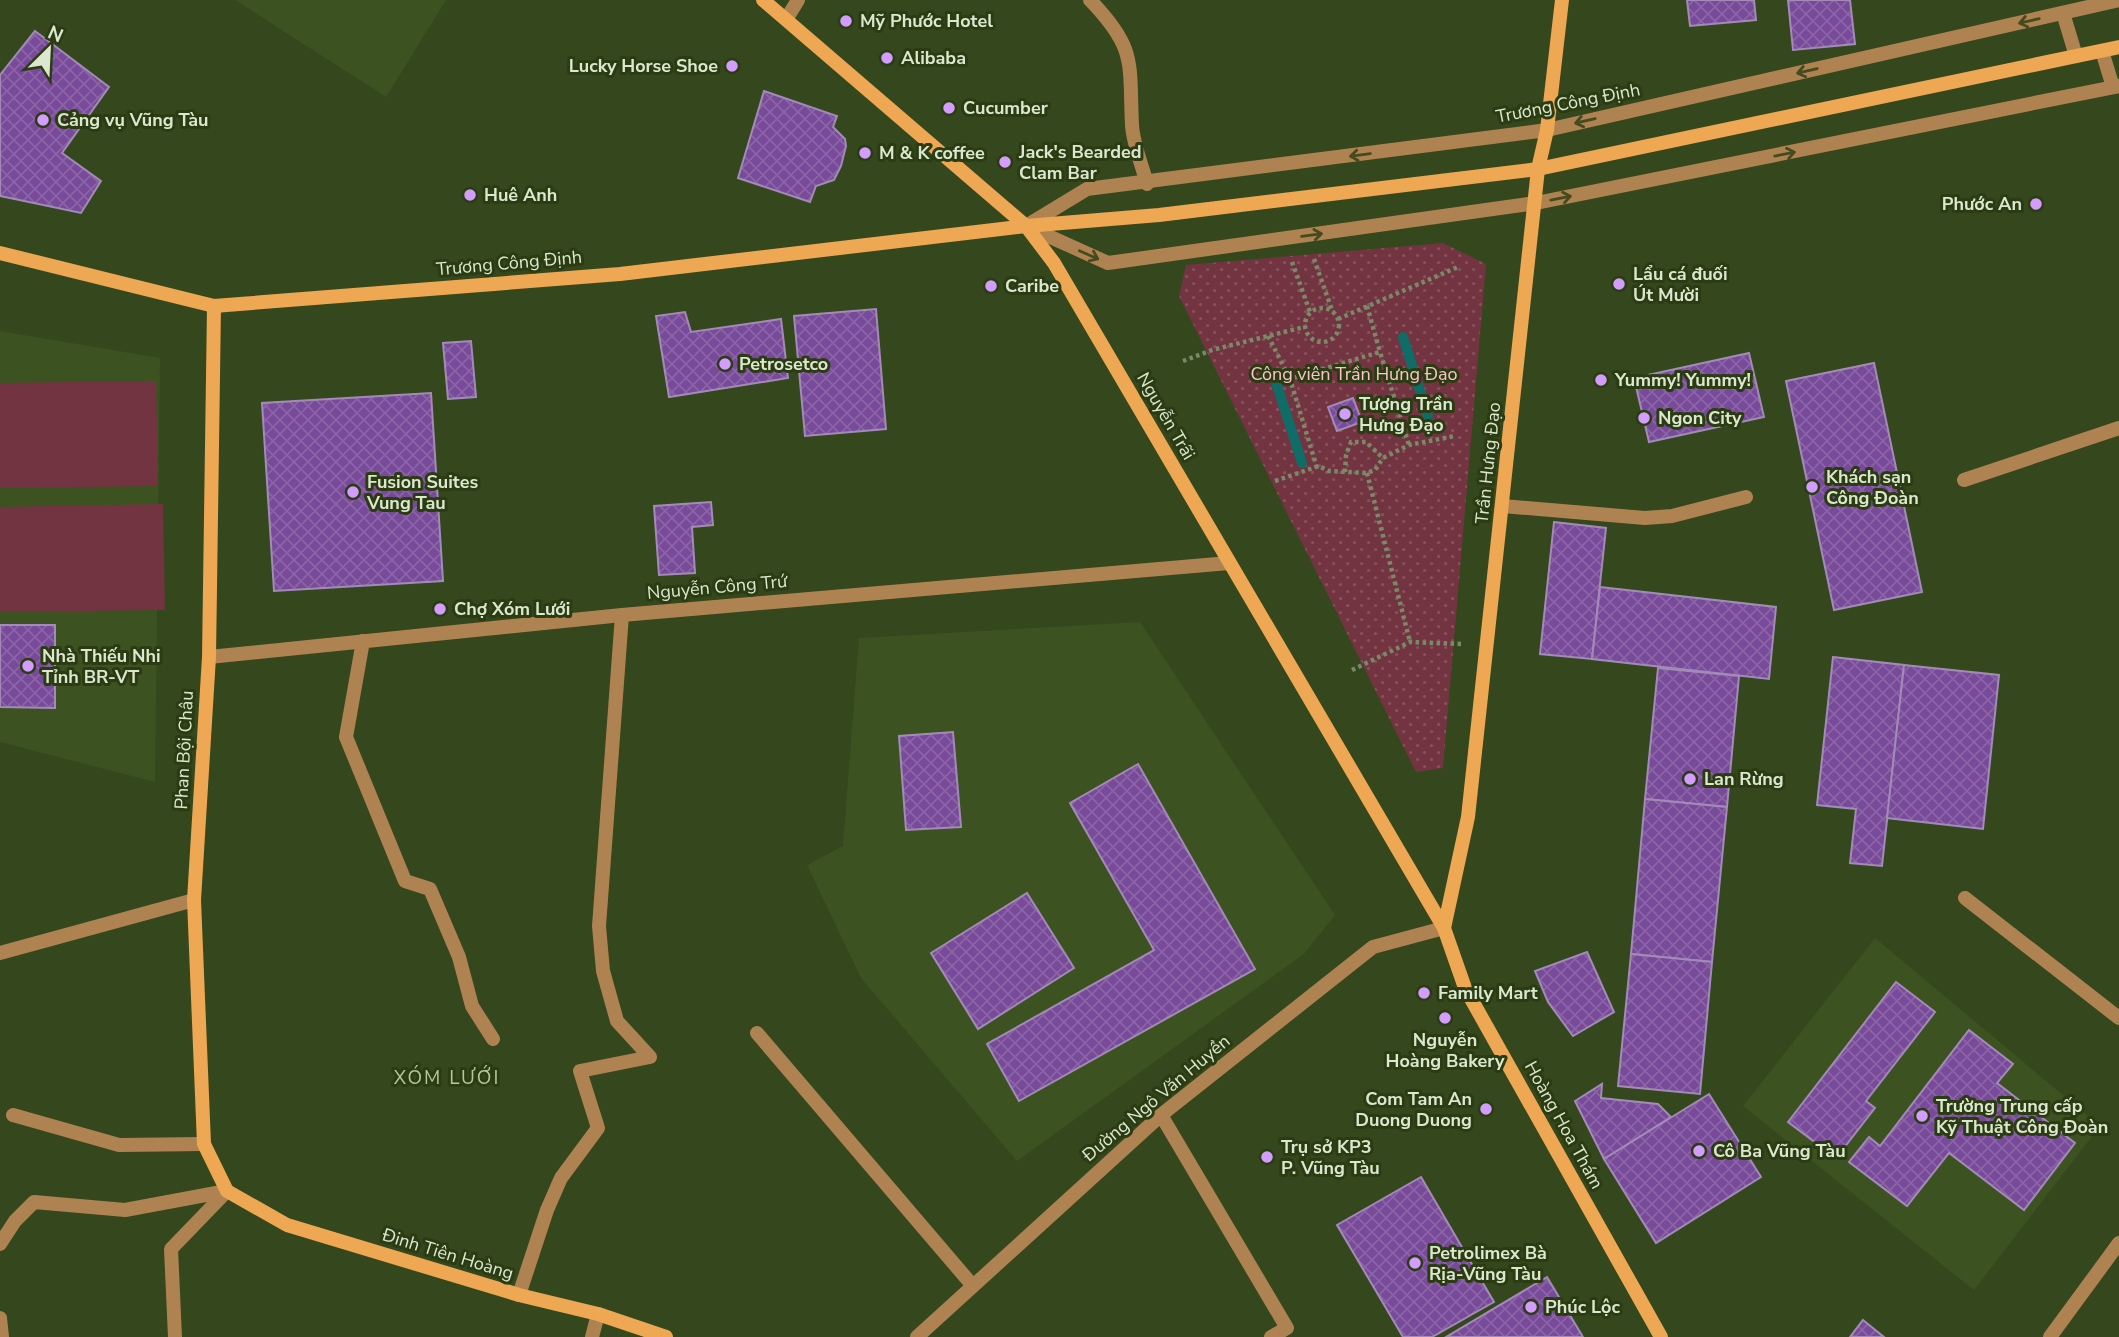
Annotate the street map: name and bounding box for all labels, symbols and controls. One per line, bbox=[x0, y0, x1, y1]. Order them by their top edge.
place label: Mỹ Phước Hotel bbox=[860, 9, 993, 33]
marker: Mỹ Phước Hotel bbox=[838, 13, 854, 29]
north arrow bbox=[14, 14, 84, 84]
one-way arrow bbox=[2018, 15, 2041, 28]
text: N bbox=[44, 20, 67, 49]
place label: Alibaba bbox=[901, 46, 966, 70]
marker: Alibaba bbox=[879, 50, 895, 66]
place label: Lucky Horse Shoe bbox=[569, 54, 718, 78]
marker: Lucky Horse Shoe bbox=[724, 58, 740, 74]
one-way arrow bbox=[1796, 65, 1819, 78]
street label: Trương Công Định bbox=[1494, 77, 1642, 129]
place label: Cucumber bbox=[963, 96, 1048, 120]
marker: Cucumber bbox=[941, 100, 957, 116]
place label: Cảng vụ Vũng Tàu bbox=[57, 108, 208, 132]
marker: Cảng vụ Vũng Tàu bbox=[35, 112, 51, 128]
one-way arrow bbox=[1574, 115, 1597, 128]
place label: Jack's Bearded Clam Bar bbox=[1018, 140, 1142, 185]
place label: M & K coffee bbox=[879, 141, 985, 165]
marker: M & K coffee bbox=[857, 145, 873, 161]
one-way arrow bbox=[1773, 146, 1796, 160]
one-way arrow bbox=[1349, 148, 1372, 161]
marker: Jack's Bearded Clam Bar bbox=[997, 154, 1013, 170]
place label: Huê Anh bbox=[484, 183, 557, 207]
marker: Huê Anh bbox=[462, 187, 478, 203]
one-way arrow bbox=[1549, 191, 1572, 204]
place label: Phước An bbox=[1942, 192, 2022, 216]
marker: Phước An bbox=[2028, 196, 2044, 212]
one-way arrow bbox=[1300, 228, 1323, 241]
street label: Trương Công Định bbox=[435, 245, 583, 281]
one-way arrow bbox=[1077, 249, 1099, 262]
place label: Lẩu cá đuối Út Mười bbox=[1633, 262, 1728, 307]
place label: Caribe bbox=[1005, 274, 1059, 298]
marker: Lẩu cá đuối Út Mười bbox=[1611, 276, 1627, 292]
marker: Caribe bbox=[983, 278, 999, 294]
place label: Petrosetco bbox=[739, 352, 828, 376]
marker: Petrosetco bbox=[717, 356, 733, 372]
park label: Công viên Trần Hưng Đạo bbox=[1250, 362, 1458, 386]
street label: Nguyễn Trãi bbox=[1131, 368, 1201, 464]
place label: Yummy! Yummy! bbox=[1614, 368, 1751, 392]
marker: Yummy! Yummy! bbox=[1593, 372, 1609, 388]
place label: Tượng Trần Hưng Đạo bbox=[1359, 392, 1453, 437]
street label: Trần Hưng Đạo bbox=[1470, 401, 1506, 525]
marker: Tượng Trần Hưng Đạo bbox=[1337, 406, 1353, 422]
place label: Ngon City bbox=[1658, 406, 1742, 430]
marker: Ngon City bbox=[1636, 410, 1652, 426]
place label: Khách sạn Công Đoàn bbox=[1826, 465, 1919, 510]
place label: Fusion Suites Vung Tau bbox=[366, 470, 478, 515]
marker: Khách sạn Công Đoàn bbox=[1804, 479, 1820, 495]
marker: Fusion Suites Vung Tau bbox=[345, 484, 361, 500]
street label: Nguyễn Công Trứ bbox=[646, 569, 789, 605]
place label: Chợ Xóm Lưới bbox=[454, 597, 570, 621]
marker: Chợ Xóm Lưới bbox=[432, 601, 448, 617]
place label: Nhà Thiếu Nhi Tỉnh BR-VT bbox=[42, 644, 161, 689]
marker: Nhà Thiếu Nhi Tỉnh BR-VT bbox=[20, 658, 36, 674]
street label: Phan Bội Châu bbox=[169, 690, 199, 810]
place label: Lan Rừng bbox=[1704, 767, 1784, 791]
marker: Lan Rừng bbox=[1682, 771, 1698, 787]
place label: Family Mart bbox=[1438, 981, 1538, 1005]
marker: Family Mart bbox=[1416, 985, 1432, 1001]
marker: Nguyễn Hoàng Bakery bbox=[1437, 1010, 1453, 1026]
place label: Nguyễn Hoàng Bakery bbox=[1386, 1028, 1505, 1073]
street label: Đường Ngô Văn Huyền bbox=[1076, 1029, 1235, 1168]
street label: Hoàng Hoa Thám bbox=[1519, 1057, 1609, 1193]
district label: XÓM LƯỚI bbox=[394, 1065, 500, 1091]
place label: Com Tam An Duong Duong bbox=[1355, 1087, 1472, 1132]
place label: Trường Trung cấp Kỹ Thuật Công Đoàn bbox=[1936, 1094, 2108, 1139]
marker: Com Tam An Duong Duong bbox=[1478, 1101, 1494, 1117]
marker: Trường Trung cấp Kỹ Thuật Công Đoàn bbox=[1914, 1108, 1930, 1124]
place label: Trụ sở KP3 P. Vũng Tàu bbox=[1281, 1135, 1380, 1180]
place label: Cô Ba Vũng Tàu bbox=[1713, 1139, 1846, 1163]
marker: Cô Ba Vũng Tàu bbox=[1691, 1143, 1707, 1159]
marker: Trụ sở KP3 P. Vũng Tàu bbox=[1259, 1149, 1275, 1165]
street label: Đinh Tiên Hoàng bbox=[378, 1222, 517, 1285]
place label: Petrolimex Bà Rịa-Vũng Tàu bbox=[1429, 1241, 1547, 1286]
marker: Petrolimex Bà Rịa-Vũng Tàu bbox=[1407, 1255, 1423, 1271]
place label: Phúc Lộc bbox=[1545, 1295, 1620, 1319]
marker: Phúc Lộc bbox=[1523, 1299, 1539, 1315]

